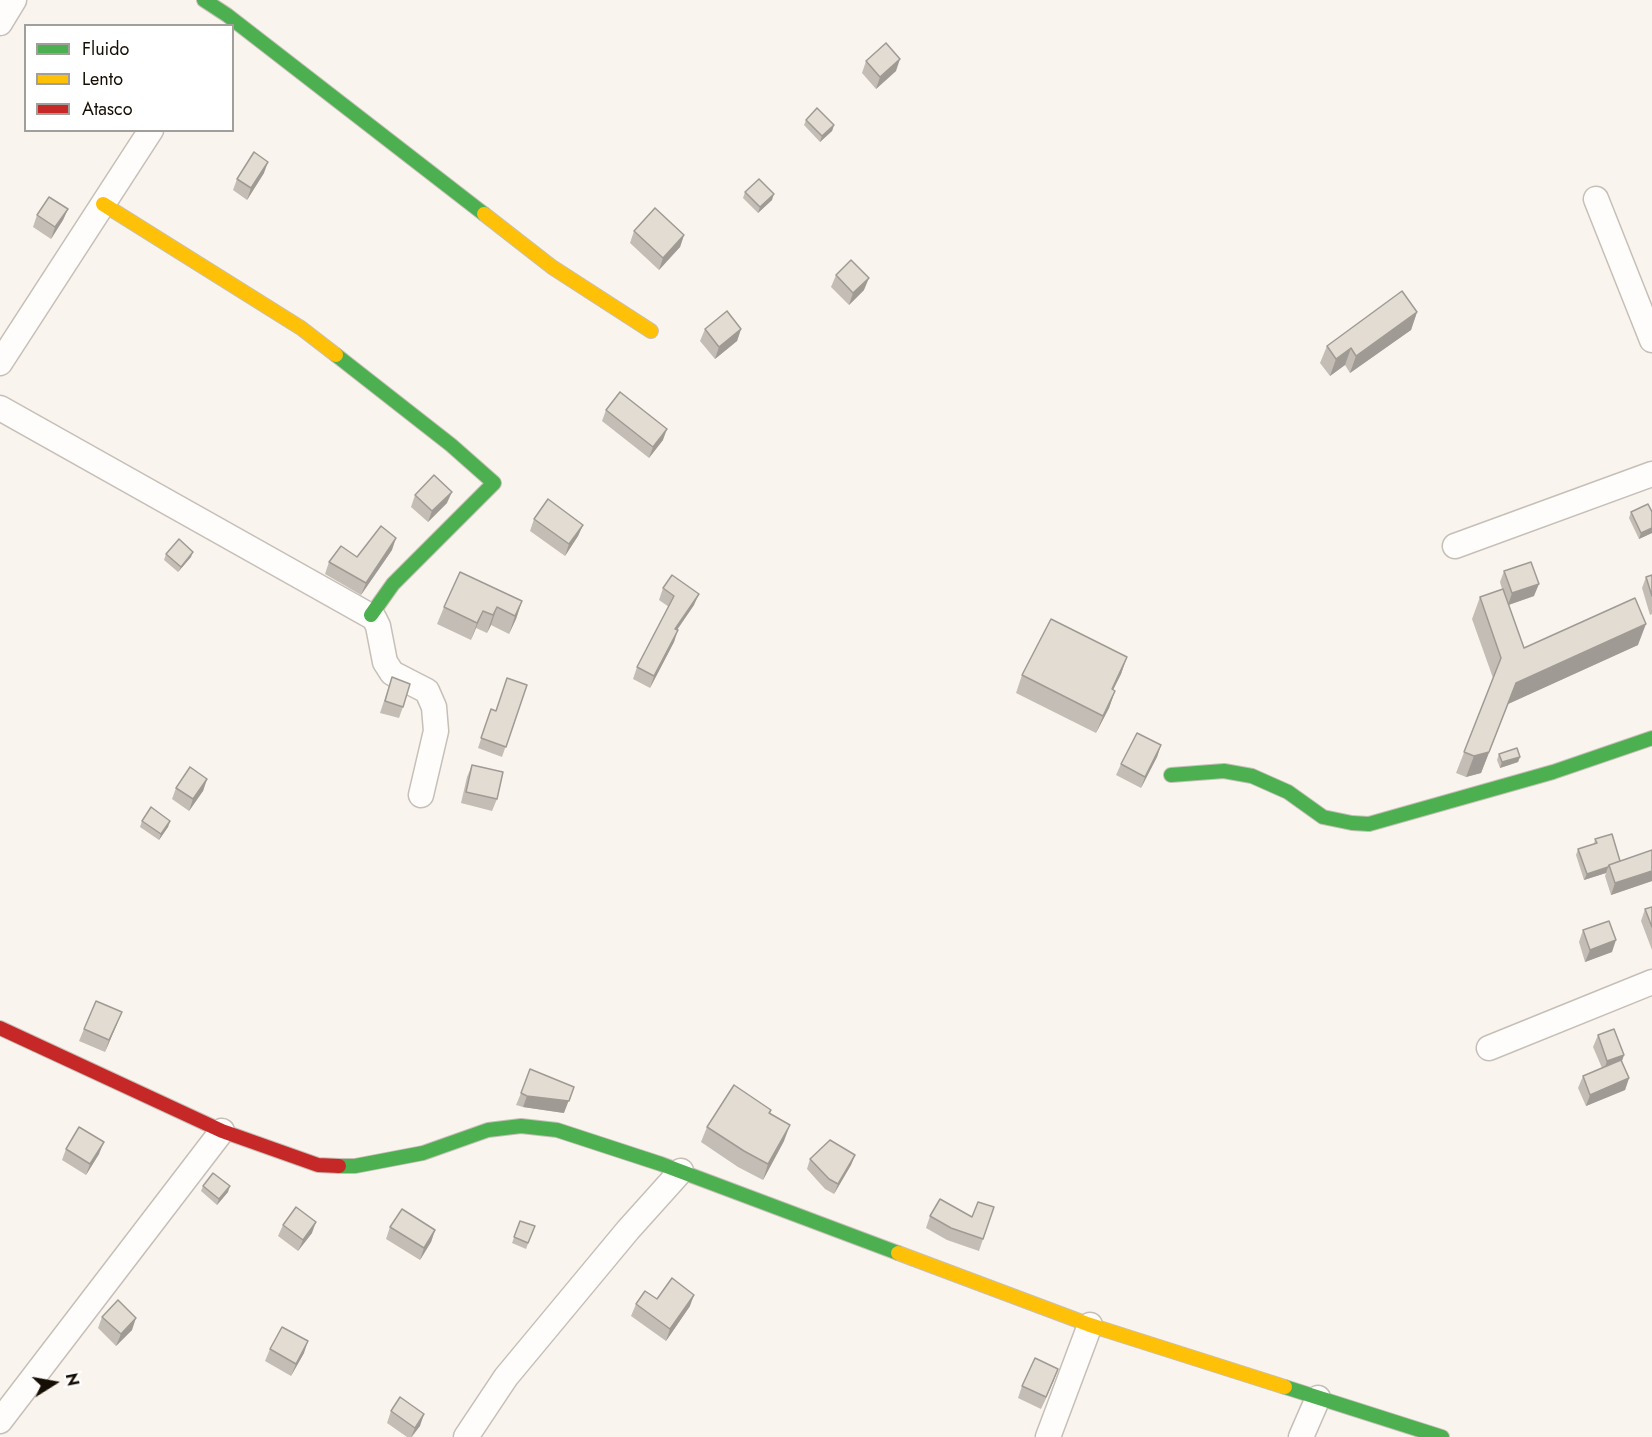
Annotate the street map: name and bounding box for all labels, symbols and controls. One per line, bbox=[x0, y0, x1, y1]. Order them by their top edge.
legend bbox=[24, 24, 234, 132]
text: Fluido bbox=[82, 36, 129, 62]
text: Lento bbox=[82, 66, 123, 92]
text: Atasco bbox=[82, 96, 133, 122]
north arrow bbox=[24, 1353, 84, 1413]
text: N bbox=[60, 1371, 85, 1388]

